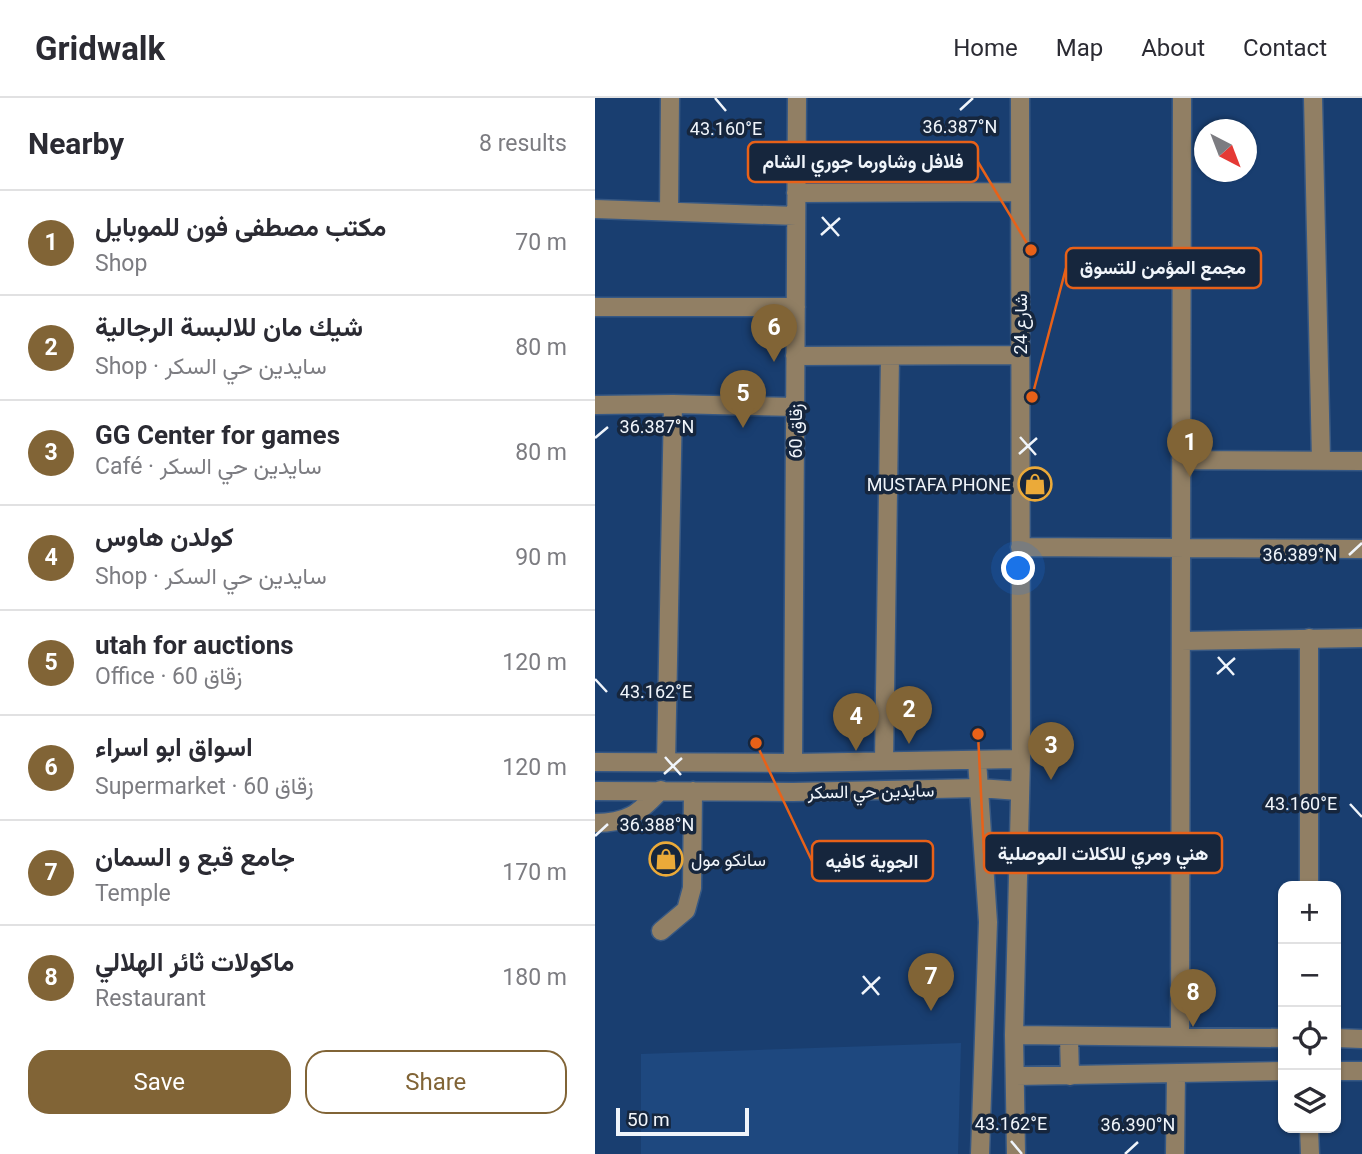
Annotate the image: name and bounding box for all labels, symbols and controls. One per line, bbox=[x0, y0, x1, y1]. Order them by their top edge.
text: Gridwalk bbox=[35, 29, 165, 68]
text: Home bbox=[953, 34, 1018, 62]
text: Map bbox=[1056, 34, 1103, 62]
text: About bbox=[1141, 34, 1205, 62]
text: Contact bbox=[1243, 34, 1327, 62]
text: 36.387°N bbox=[923, 116, 997, 137]
text: 43.160°E bbox=[690, 118, 762, 139]
north arrow bbox=[1194, 119, 1257, 182]
text: Nearby bbox=[28, 126, 124, 161]
text: 8 results bbox=[479, 130, 567, 157]
callout: فلافل وشاورما جوري الشام bbox=[748, 142, 978, 182]
text: فلافل وشاورما جوري الشام bbox=[762, 150, 964, 178]
text: مكتب مصطفى فون للموبايل bbox=[95, 212, 386, 242]
text: 1 bbox=[44, 229, 58, 256]
text: 70 m bbox=[515, 229, 567, 256]
callout: مجمع المؤمن للتسوق bbox=[1066, 248, 1261, 288]
text: Shop bbox=[95, 250, 147, 277]
text: مجمع المؤمن للتسوق bbox=[1080, 256, 1246, 281]
street label: شارع 24 bbox=[1010, 294, 1033, 354]
pin: 6 bbox=[751, 304, 797, 362]
text: شيك مان للالبسة الرجالية bbox=[95, 312, 363, 342]
text: 2 bbox=[44, 334, 58, 361]
text: 80 m bbox=[515, 334, 567, 361]
text: Shop · سايدين حي السكر bbox=[95, 353, 327, 380]
pin: 5 bbox=[720, 370, 766, 428]
street label: زقاق 60 bbox=[785, 403, 807, 459]
text: 36.387°N bbox=[620, 416, 694, 437]
pin: 1 bbox=[1167, 419, 1213, 477]
text: GG Center for games bbox=[95, 420, 340, 450]
text: 3 bbox=[44, 439, 58, 466]
text: 80 m bbox=[515, 439, 567, 466]
text: Café · سايدين حي السكر bbox=[95, 453, 322, 480]
shop icon: MUSTAFA PHONE bbox=[1016, 465, 1054, 503]
place label: MUSTAFA PHONE bbox=[867, 474, 1011, 495]
text: كولدن هاوس bbox=[95, 522, 234, 552]
text: 4 bbox=[44, 544, 58, 571]
text: 90 m bbox=[515, 544, 567, 571]
text: 36.389°N bbox=[1263, 544, 1337, 565]
your location bbox=[1001, 551, 1035, 585]
text: Shop · سايدين حي السكر bbox=[95, 563, 327, 590]
text: utah for auctions bbox=[95, 630, 294, 660]
text: 5 bbox=[44, 649, 58, 676]
text: 120 m bbox=[502, 649, 567, 676]
text: Office · زقاق 60 bbox=[95, 663, 242, 690]
text: 43.162°E bbox=[620, 681, 692, 702]
pin: 2 bbox=[886, 686, 932, 744]
pin: 4 bbox=[833, 693, 879, 751]
pin: 3 bbox=[1028, 722, 1074, 780]
text: اسواق ابو اسراء bbox=[95, 732, 253, 762]
text: 6 bbox=[44, 754, 58, 781]
text: 120 m bbox=[502, 754, 567, 781]
text: Supermarket · زقاق 60 bbox=[95, 773, 314, 800]
street label: سايدين حي السكر bbox=[806, 779, 935, 808]
text: 43.160°E bbox=[1265, 793, 1337, 814]
text: 36.388°N bbox=[620, 814, 694, 835]
callout: هني ومري للاكلات الموصلية bbox=[984, 833, 1222, 873]
shop icon: سانكو مول bbox=[647, 840, 685, 878]
callout: الجوية كافيه bbox=[812, 841, 933, 881]
text: جامع قبع و السمان bbox=[95, 842, 295, 872]
text: هني ومري للاكلات الموصلية bbox=[998, 842, 1208, 870]
place label: سانكو مول bbox=[691, 849, 766, 871]
text: الجوية كافيه bbox=[826, 850, 918, 874]
text: 7 bbox=[44, 859, 58, 886]
text: 170 m bbox=[502, 859, 567, 886]
text: Temple bbox=[95, 880, 171, 907]
map controls bbox=[1278, 881, 1341, 1133]
button: + bbox=[1278, 881, 1341, 944]
button: − bbox=[1278, 944, 1341, 1007]
text: ماكولات ثائر الهلالي bbox=[95, 947, 294, 977]
pin: 7 bbox=[908, 953, 954, 1011]
text: 8 bbox=[44, 964, 58, 991]
text: 180 m bbox=[502, 964, 567, 991]
pin: 8 bbox=[1170, 969, 1216, 1027]
text: Restaurant bbox=[95, 985, 206, 1012]
button: locate bbox=[1278, 1007, 1341, 1070]
button: Save bbox=[28, 1050, 291, 1114]
button: Share bbox=[305, 1050, 567, 1114]
button: layers bbox=[1278, 1070, 1341, 1133]
scale bar bbox=[616, 1105, 749, 1137]
text: 50 m bbox=[627, 1108, 670, 1131]
text: 43.162°E bbox=[975, 1113, 1047, 1134]
text: 36.390°N bbox=[1101, 1114, 1175, 1135]

